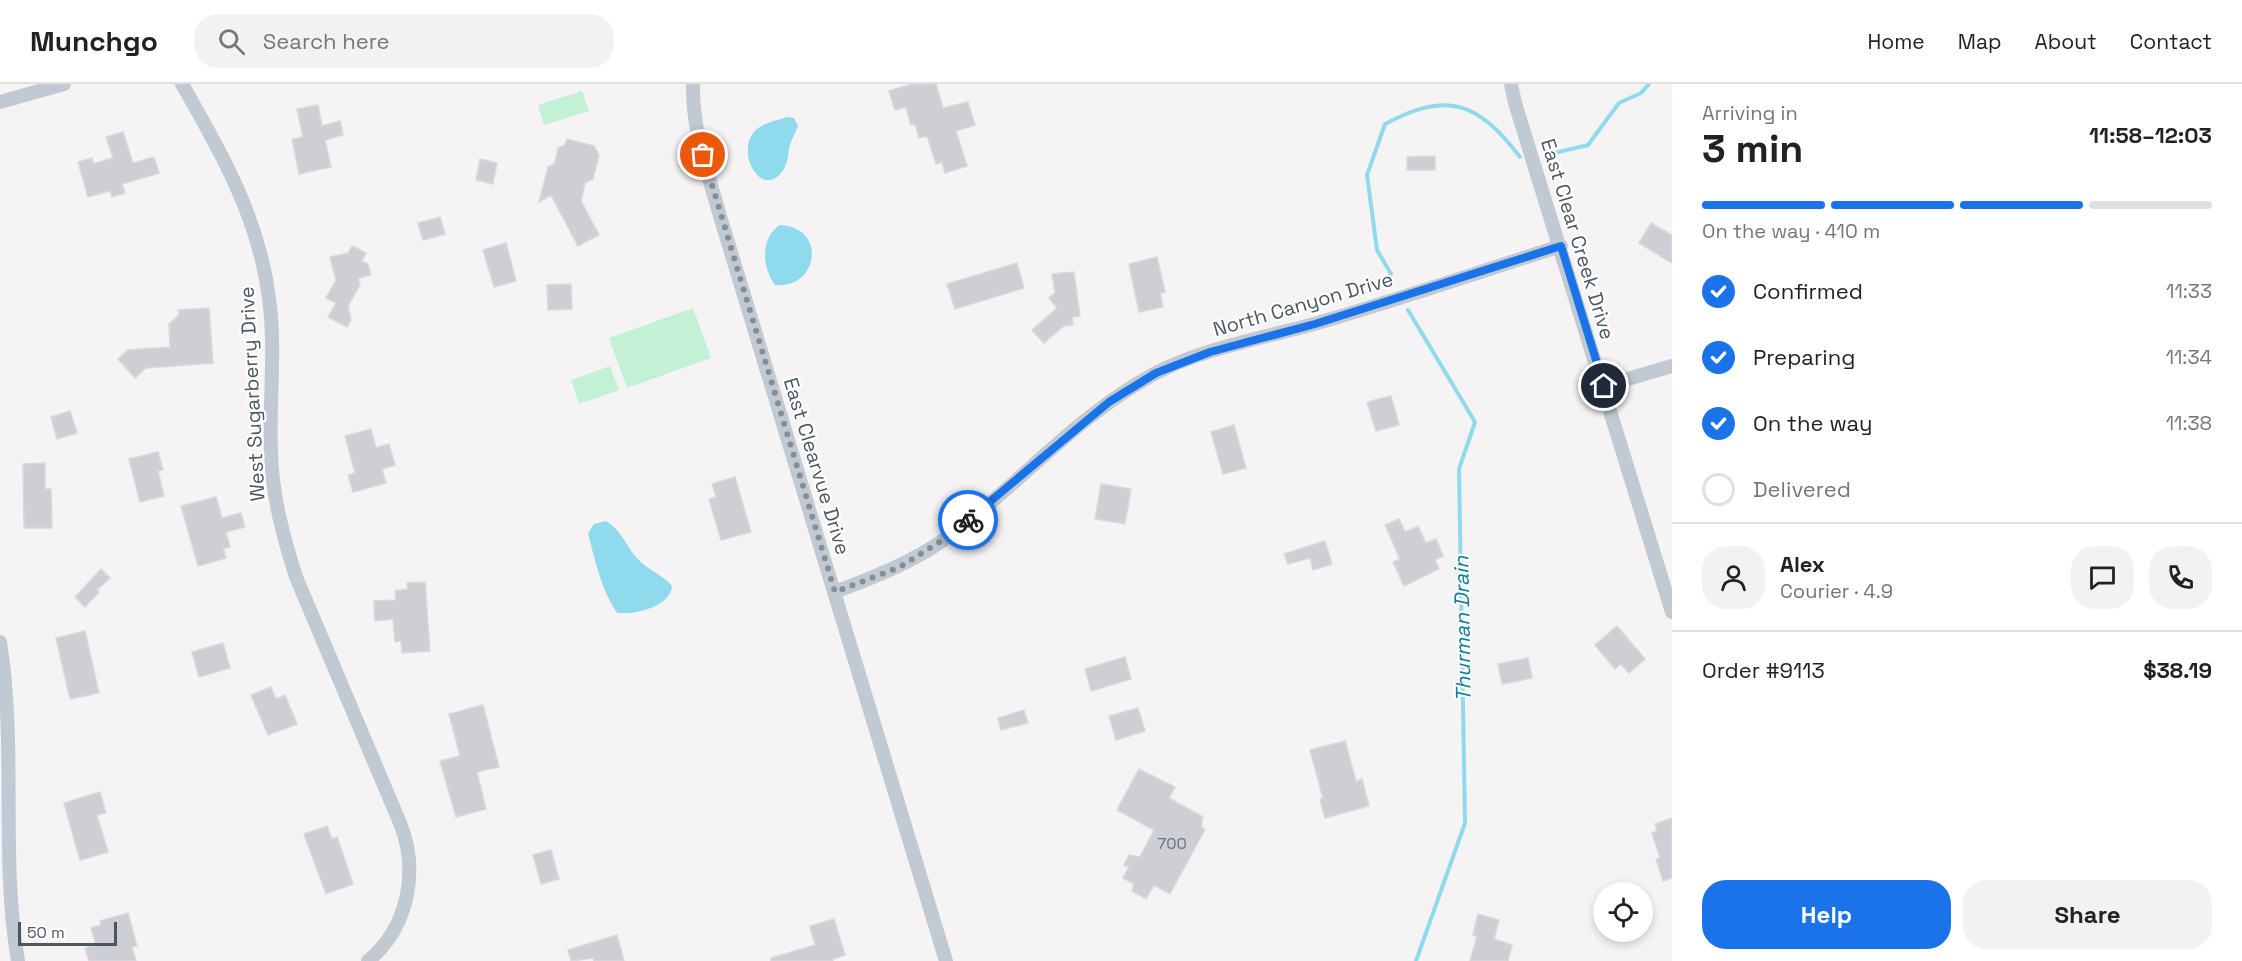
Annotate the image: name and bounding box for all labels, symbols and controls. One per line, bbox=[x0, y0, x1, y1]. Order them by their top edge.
search box bbox=[194, 14, 614, 68]
text: Munchgo bbox=[30, 23, 158, 59]
icon: search bbox=[215, 25, 248, 58]
text: Search here bbox=[263, 27, 390, 55]
text: Home bbox=[1867, 28, 1925, 55]
text: Map bbox=[1958, 28, 2002, 55]
text: About bbox=[2035, 28, 2097, 55]
text: Contact bbox=[2130, 28, 2212, 55]
text: Arriving in bbox=[1702, 100, 1798, 126]
text: 11:58–12:03 bbox=[2089, 121, 2212, 149]
text: 3 min bbox=[1702, 124, 1803, 173]
pin bbox=[677, 129, 728, 180]
street label: East Clear Creek Drive bbox=[1535, 135, 1621, 343]
icon: bag bbox=[686, 138, 719, 171]
text: On the way · 410 m bbox=[1702, 218, 1880, 244]
street label: North Canyon Drive bbox=[1210, 266, 1396, 342]
icon: check bbox=[1702, 275, 1735, 308]
text: Confirmed bbox=[1753, 277, 1863, 305]
text: 11:33 bbox=[2166, 278, 2212, 304]
street label: West Sugarberry Drive bbox=[233, 286, 271, 502]
icon: check bbox=[1702, 341, 1735, 374]
text: Preparing bbox=[1753, 343, 1855, 371]
text: 11:34 bbox=[2166, 344, 2212, 370]
pin bbox=[1578, 360, 1629, 411]
icon: home bbox=[1587, 369, 1620, 402]
street label: East Clearvue Drive bbox=[778, 374, 856, 558]
icon: check bbox=[1702, 407, 1735, 440]
text: On the way bbox=[1753, 409, 1872, 437]
text: 11:38 bbox=[2166, 410, 2212, 436]
text: Delivered bbox=[1753, 475, 1851, 503]
courier bbox=[938, 490, 998, 550]
icon: bike bbox=[952, 504, 985, 537]
button: person bbox=[1702, 546, 1765, 609]
button: chat bbox=[2071, 546, 2134, 609]
button: phone bbox=[2149, 546, 2212, 609]
text: Alex bbox=[1780, 550, 1825, 578]
water label: Thurman Drain bbox=[1447, 555, 1477, 702]
text: Courier · 4.9 bbox=[1780, 578, 1893, 604]
text: Order #9113 bbox=[1702, 656, 1825, 684]
text: $38.19 bbox=[2143, 656, 2212, 684]
house number: 700 bbox=[1157, 833, 1187, 854]
button: Help bbox=[1702, 880, 1951, 949]
button: Share bbox=[1963, 880, 2212, 949]
map controls bbox=[1593, 882, 1653, 942]
button: locate bbox=[1593, 882, 1653, 942]
scale bar bbox=[18, 919, 117, 946]
text: 50 m bbox=[27, 922, 65, 943]

